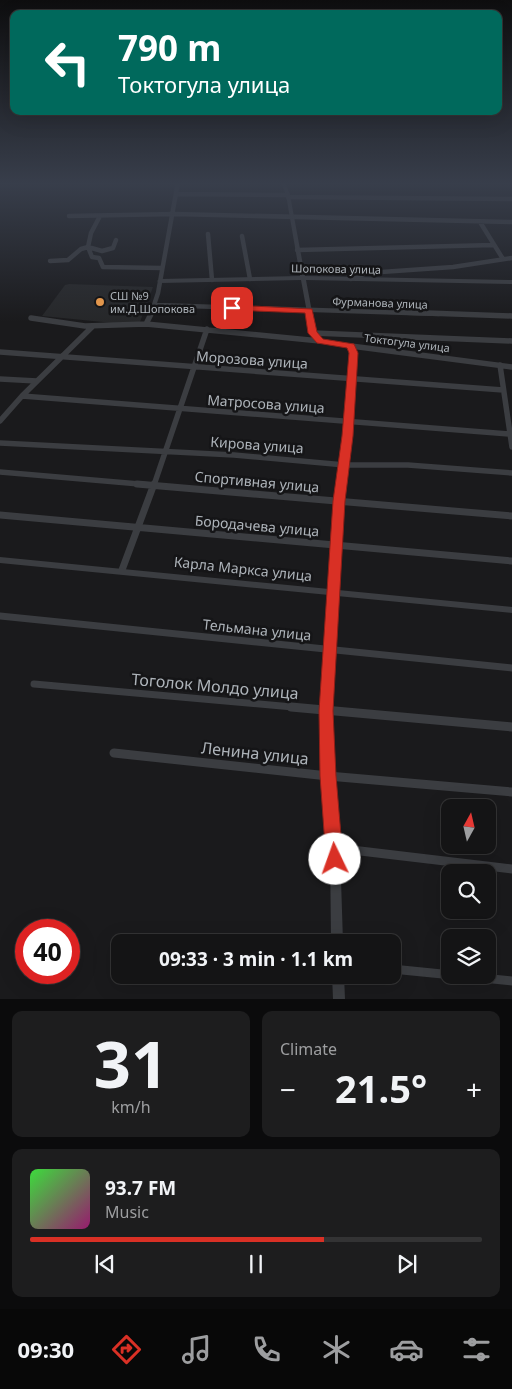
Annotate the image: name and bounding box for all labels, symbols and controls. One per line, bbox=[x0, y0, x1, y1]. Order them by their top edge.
text: 790 m bbox=[118, 24, 221, 71]
icon: left bbox=[35, 30, 100, 95]
text: Токтогула улица bbox=[118, 69, 290, 99]
street label: Шопокова улица bbox=[291, 260, 381, 277]
pin bbox=[211, 287, 253, 329]
place label: СШ №9 им.Д.Шопокова bbox=[110, 288, 195, 316]
street label: Фурманова улица bbox=[332, 293, 428, 312]
icon: arrive bbox=[218, 294, 246, 322]
marker: СШ №9 им.Д.Шопокова bbox=[94, 296, 106, 308]
street label: Токтогула улица bbox=[363, 330, 451, 355]
street label: Морозова улица bbox=[196, 346, 309, 373]
street label: Матросова улица bbox=[207, 390, 325, 417]
street label: Кирова улица bbox=[210, 432, 304, 457]
street label: Спортивная улица bbox=[194, 467, 320, 496]
street label: Бородачева улица bbox=[194, 511, 320, 540]
street label: Карла Маркса улица bbox=[173, 552, 313, 585]
street label: Тельмана улица bbox=[202, 614, 312, 645]
street label: Тоголок Молдо улица bbox=[130, 668, 300, 704]
street label: Ленина улица bbox=[200, 736, 310, 770]
north arrow bbox=[441, 799, 496, 854]
map controls bbox=[441, 799, 496, 984]
position arrow bbox=[308, 832, 360, 884]
button: search bbox=[441, 864, 496, 919]
speed limit sign: 40 bbox=[15, 919, 80, 984]
button: layers bbox=[441, 929, 496, 984]
text: 09:33 · 3 min · 1.1 km bbox=[159, 946, 353, 972]
text: 31 bbox=[94, 1019, 168, 1107]
text: Climate bbox=[280, 1038, 337, 1060]
text: 21.5° bbox=[335, 1062, 427, 1114]
text: − bbox=[280, 1070, 296, 1108]
text: + bbox=[466, 1070, 482, 1108]
text: km/h bbox=[111, 1096, 151, 1118]
text: 93.7 FM bbox=[105, 1175, 176, 1201]
text: Music bbox=[105, 1201, 149, 1223]
icon: previous bbox=[91, 1250, 119, 1278]
icon: pause bbox=[242, 1250, 270, 1278]
icon: next bbox=[393, 1250, 421, 1278]
icon: directions bbox=[109, 1332, 144, 1367]
icon: music bbox=[179, 1332, 214, 1367]
icon: phone bbox=[249, 1332, 284, 1367]
icon: climate bbox=[319, 1332, 354, 1367]
icon: car bbox=[389, 1332, 424, 1367]
icon: filters bbox=[459, 1332, 494, 1367]
text: 09:30 bbox=[18, 1334, 74, 1364]

